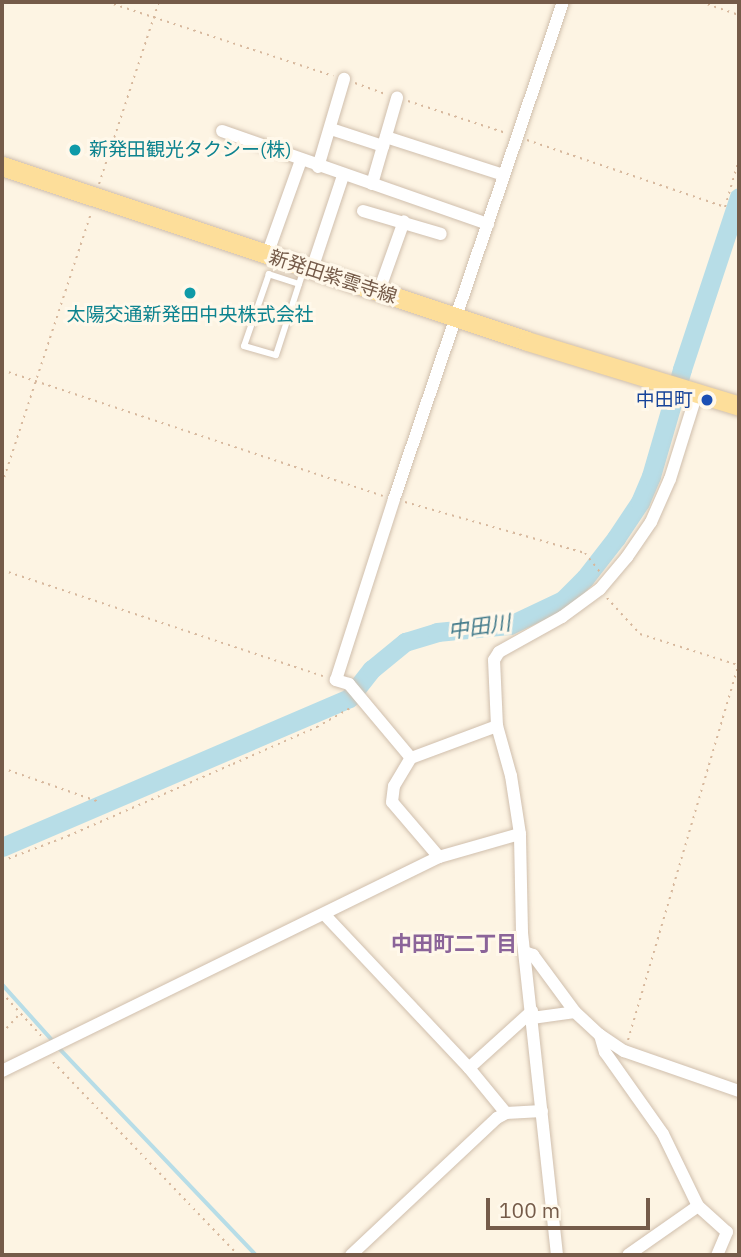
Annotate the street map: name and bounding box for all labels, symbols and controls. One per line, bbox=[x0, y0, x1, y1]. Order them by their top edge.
place label: 新発田観光タクシー(株) bbox=[89, 139, 292, 161]
marker: 新発田観光タクシー(株) bbox=[67, 142, 83, 158]
street label: 新発田紫雲寺線 bbox=[266, 246, 400, 308]
marker: 太陽交通新発田中央株式会社 bbox=[182, 285, 198, 301]
place label: 太陽交通新発田中央株式会社 bbox=[67, 304, 313, 326]
place label: 中田町 bbox=[636, 389, 693, 411]
marker: 中田町 bbox=[699, 392, 715, 408]
water label: 中田川 bbox=[446, 609, 512, 643]
district label: 中田町二丁目 bbox=[391, 930, 517, 956]
scale bar bbox=[489, 1184, 654, 1228]
text: 100 m bbox=[499, 1196, 560, 1224]

